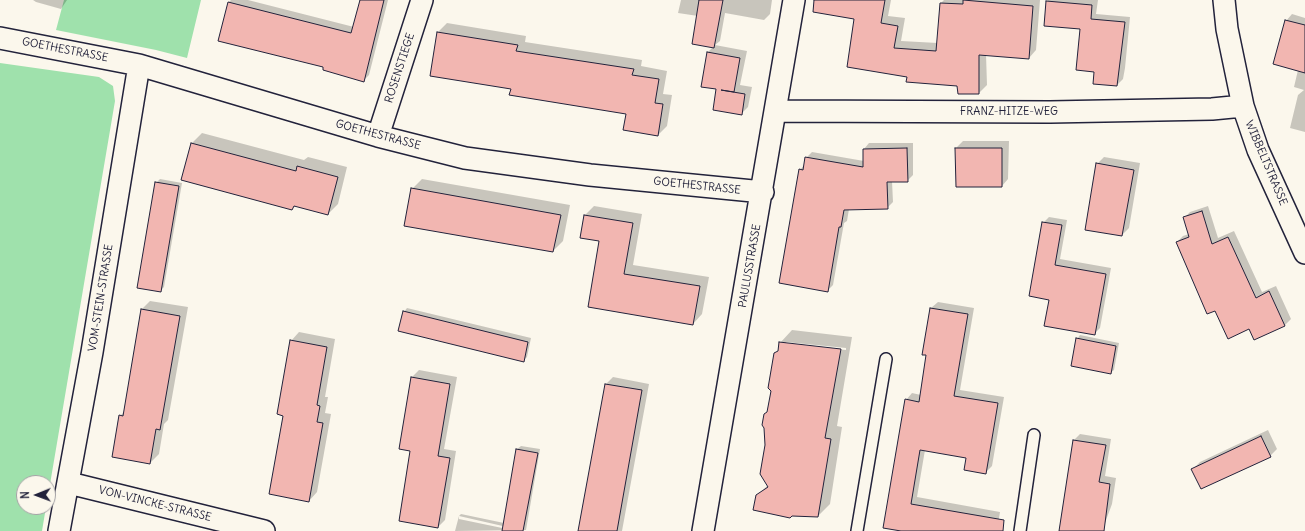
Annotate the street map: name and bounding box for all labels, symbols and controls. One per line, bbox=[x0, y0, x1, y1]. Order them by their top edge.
street label: ROSENSTIEGE bbox=[382, 31, 418, 105]
street label: GOETHESTRASSE bbox=[21, 35, 109, 65]
street label: FRANZ-HITZE-WEG bbox=[960, 105, 1058, 119]
street label: GOETHESTRASSE bbox=[334, 117, 422, 153]
street label: WIBBELTSTRASSE bbox=[1242, 119, 1290, 207]
street label: GOETHESTRASSE bbox=[653, 175, 741, 197]
street label: PAULUSSTRASSE bbox=[736, 223, 764, 309]
street label: VOM-STEIN-STRASSE bbox=[86, 243, 116, 353]
north arrow bbox=[16, 475, 56, 515]
street label: VON-VINCKE-STRASSE bbox=[97, 484, 213, 524]
text: N bbox=[18, 491, 32, 499]

